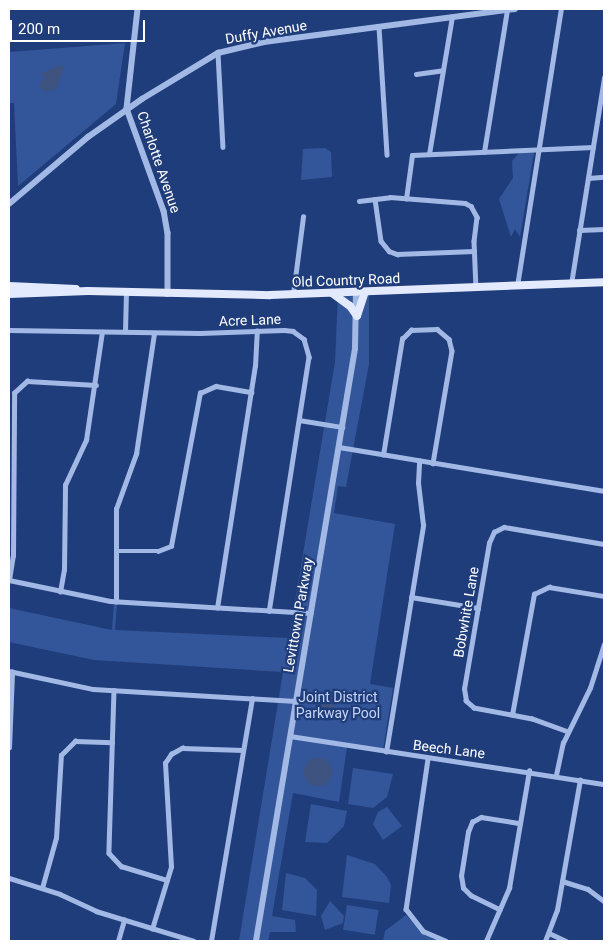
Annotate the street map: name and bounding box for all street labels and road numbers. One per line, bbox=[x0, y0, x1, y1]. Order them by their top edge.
street label: Duffy Avenue bbox=[224, 17, 308, 47]
street label: Charlotte Avenue bbox=[134, 109, 184, 215]
street label: Old Country Road bbox=[291, 270, 401, 290]
street label: Acre Lane bbox=[219, 311, 281, 329]
street label: Levittown Parkway bbox=[280, 556, 316, 674]
street label: Bobwhite Lane bbox=[450, 565, 482, 659]
street label: Beech Lane bbox=[412, 736, 486, 762]

